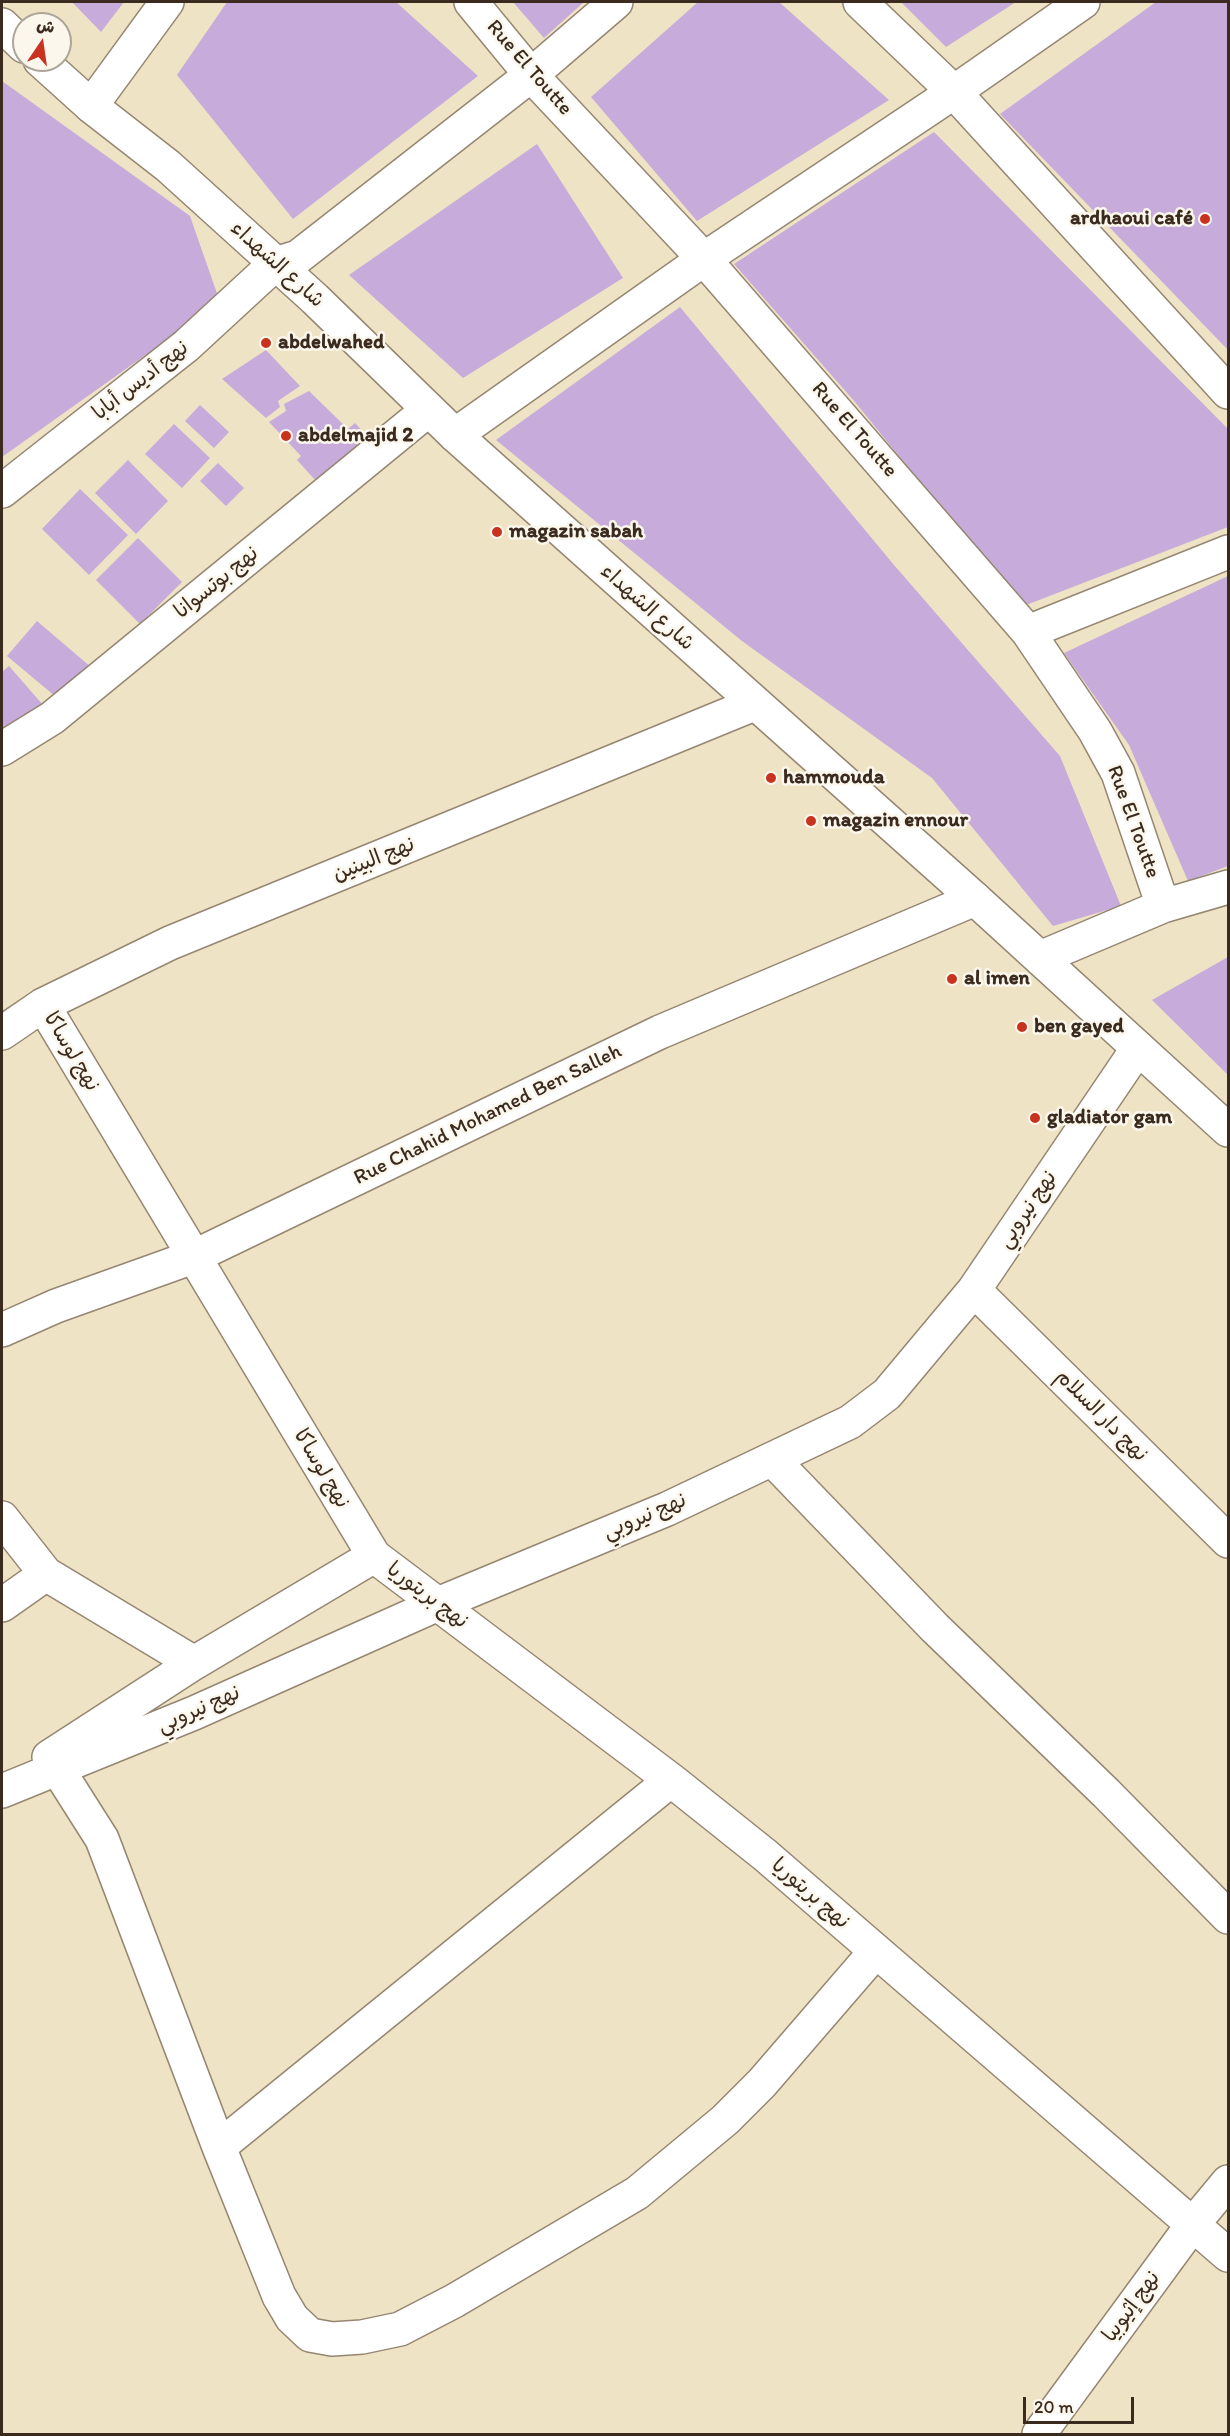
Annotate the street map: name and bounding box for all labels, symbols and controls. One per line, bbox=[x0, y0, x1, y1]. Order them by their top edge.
north arrow bbox=[12, 12, 72, 72]
text: ش bbox=[35, 15, 56, 37]
street label: Rue El Toutte bbox=[481, 15, 577, 121]
place label: ardhaoui café bbox=[1070, 206, 1193, 232]
marker: ardhaoui café bbox=[1198, 212, 1212, 226]
street label: شارع الشهداء bbox=[225, 216, 329, 314]
place label: abdelwahed bbox=[278, 330, 384, 356]
street label: نهج أديس أبابا bbox=[88, 336, 194, 426]
marker: abdelwahed bbox=[259, 336, 273, 350]
street label: Rue El Toutte bbox=[806, 377, 902, 483]
place label: abdelmajid 2 bbox=[298, 423, 413, 449]
marker: abdelmajid 2 bbox=[279, 429, 293, 443]
place label: magazin sabah bbox=[509, 519, 643, 545]
marker: magazin sabah bbox=[490, 525, 504, 539]
street label: نهج بوتسوانا bbox=[170, 541, 264, 625]
street label: شارع الشهداء bbox=[595, 559, 699, 657]
street label: Rue El Toutte bbox=[1101, 762, 1165, 882]
place label: hammouda bbox=[783, 765, 885, 791]
marker: hammouda bbox=[764, 771, 778, 785]
place label: magazin ennour bbox=[823, 808, 968, 834]
marker: magazin ennour bbox=[804, 814, 818, 828]
street label: نهج البينين bbox=[329, 832, 419, 888]
place label: al imen bbox=[964, 966, 1030, 992]
marker: al imen bbox=[945, 972, 959, 986]
street label: نهج لوساكا bbox=[37, 1008, 105, 1096]
place label: ben gayed bbox=[1034, 1014, 1124, 1040]
marker: ben gayed bbox=[1015, 1020, 1029, 1034]
street label: Rue Chahid Mohamed Ben Salleh bbox=[350, 1039, 626, 1191]
place label: gladiator gam bbox=[1047, 1105, 1172, 1131]
marker: gladiator gam bbox=[1028, 1111, 1042, 1125]
street label: نهج نيروبي bbox=[993, 1166, 1063, 1254]
street label: نهج دار السلام bbox=[1050, 1365, 1152, 1467]
street label: نهج لوساكا bbox=[287, 1425, 355, 1513]
street label: نهج نيروبي bbox=[600, 1488, 690, 1546]
street label: نهج بريتوريا bbox=[381, 1557, 473, 1635]
street label: نهج نيروبي bbox=[154, 1681, 244, 1739]
street label: نهج بريتوريا bbox=[766, 1853, 854, 1935]
street label: نهج إثيوبيا bbox=[1098, 2267, 1166, 2347]
scale bar bbox=[1026, 2385, 1137, 2423]
text: 20 m bbox=[1034, 2396, 1074, 2418]

